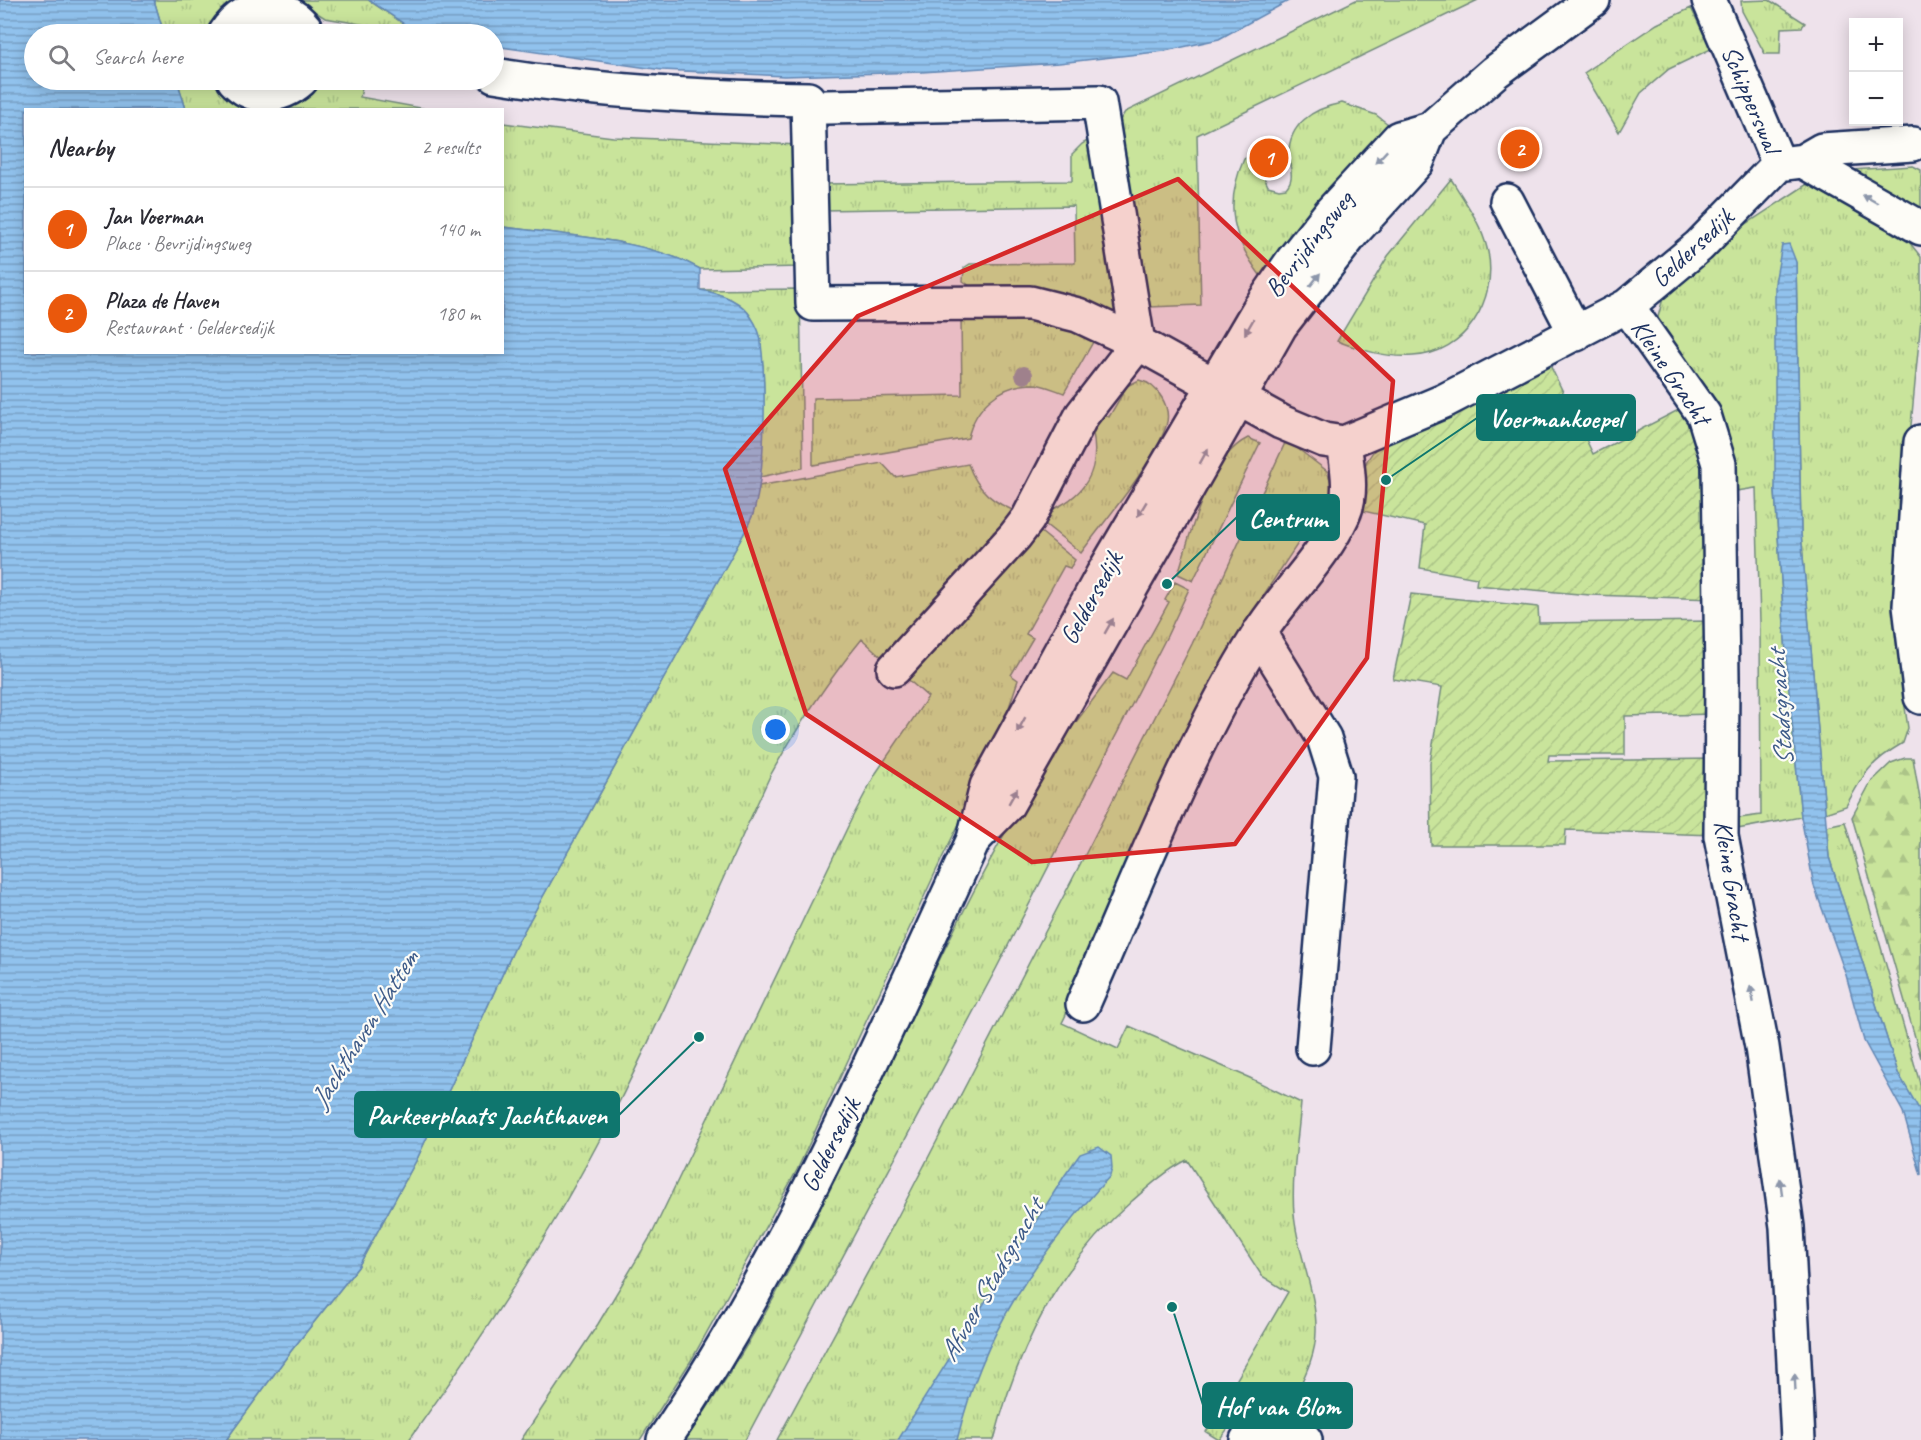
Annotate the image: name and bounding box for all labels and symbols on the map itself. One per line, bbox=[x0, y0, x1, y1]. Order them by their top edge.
street label: Schipperswal bbox=[1714, 41, 1790, 162]
pin: 2 bbox=[1500, 126, 1540, 172]
pin: 1 bbox=[1250, 136, 1288, 180]
one-way arrow bbox=[1374, 150, 1388, 165]
street label: Bevrijdingsweg bbox=[1257, 183, 1362, 304]
one-way arrow bbox=[1862, 194, 1878, 205]
street label: Geldersedijk bbox=[1644, 200, 1742, 295]
one-way arrow bbox=[1308, 272, 1321, 288]
street label: Kleine Gracht bbox=[1624, 313, 1720, 434]
one-way arrow bbox=[1243, 319, 1254, 335]
callout: Voermankoepel bbox=[1477, 395, 1635, 440]
text: Voermankoepel bbox=[1489, 401, 1628, 435]
one-way arrow bbox=[1199, 447, 1209, 464]
callout: Centrum bbox=[1237, 495, 1339, 540]
one-way arrow bbox=[1137, 501, 1148, 517]
text: Centrum bbox=[1249, 501, 1330, 535]
street label: Geldersedijk bbox=[1052, 544, 1131, 650]
one-way arrow bbox=[1104, 617, 1114, 634]
water label: Stadsgracht bbox=[1759, 644, 1801, 767]
your location bbox=[761, 715, 790, 744]
one-way arrow bbox=[1016, 716, 1026, 733]
one-way arrow bbox=[1007, 787, 1017, 804]
street label: Kleine Gracht bbox=[1706, 818, 1758, 945]
water label: Jachthaven Hattem bbox=[301, 942, 427, 1116]
one-way arrow bbox=[1747, 985, 1756, 1004]
street label: Geldersedijk bbox=[792, 1090, 869, 1197]
callout: Parkeerplaats Jachthaven bbox=[355, 1092, 619, 1137]
text: Parkeerplaats Jachthaven bbox=[367, 1098, 609, 1132]
one-way arrow bbox=[1777, 1178, 1786, 1197]
water label: Afvoer Stadsgracht bbox=[931, 1189, 1054, 1367]
one-way arrow bbox=[1790, 1372, 1799, 1391]
callout: Hof van Blom bbox=[1203, 1383, 1352, 1428]
text: Hof van Blom bbox=[1216, 1389, 1342, 1423]

